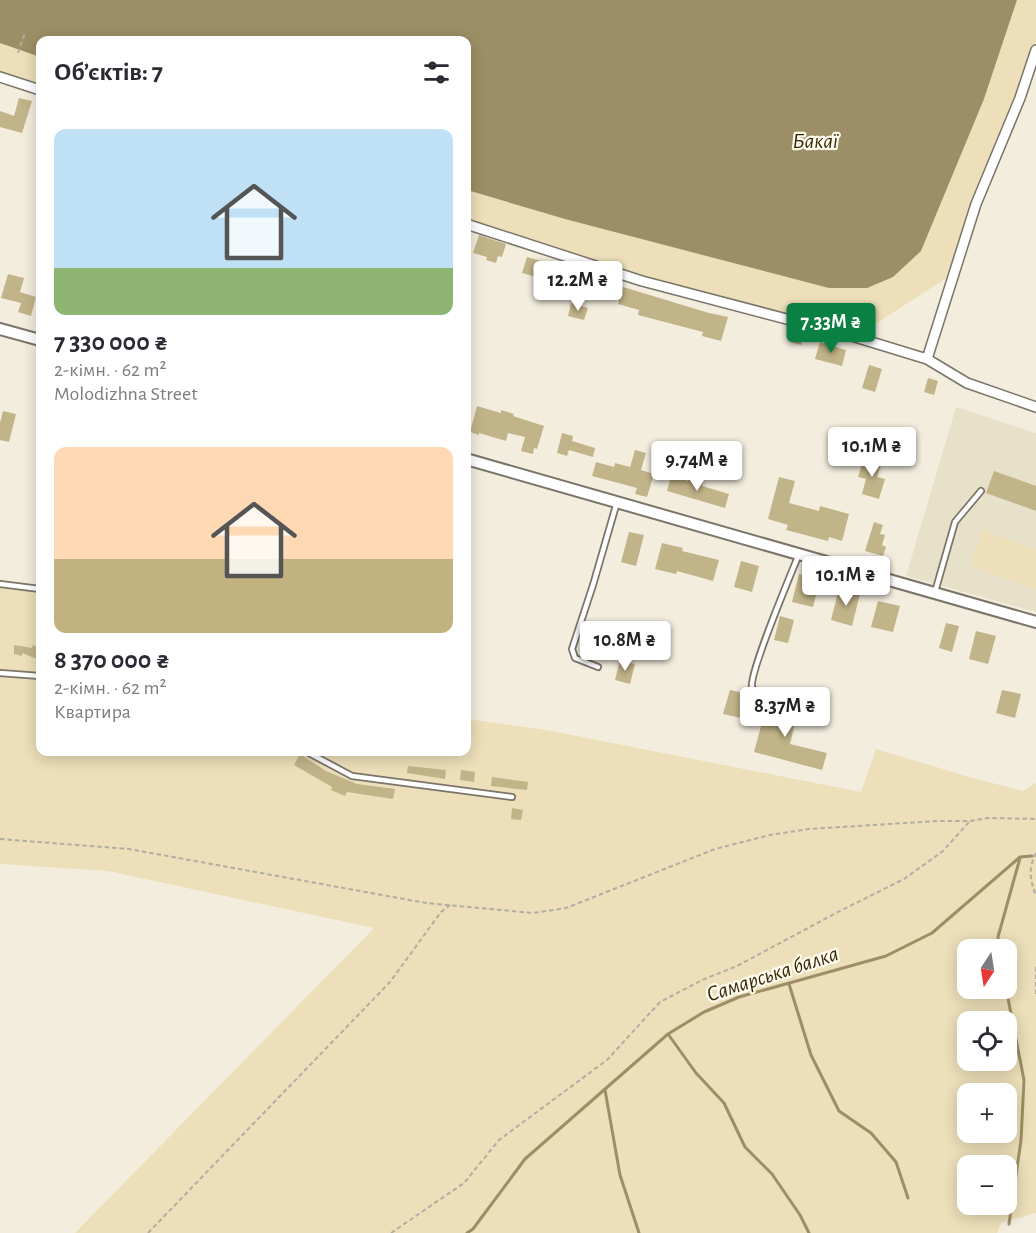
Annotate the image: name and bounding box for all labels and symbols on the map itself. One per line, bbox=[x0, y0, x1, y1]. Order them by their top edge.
water label: Бакаї bbox=[792, 130, 839, 152]
pin: 12.2M ₴ bbox=[523, 261, 633, 312]
pin: 7.33M ₴ bbox=[776, 303, 886, 354]
pin: 10.1M ₴ bbox=[817, 427, 927, 478]
pin: 9.74M ₴ bbox=[642, 441, 752, 492]
pin: 10.1M ₴ bbox=[791, 556, 901, 607]
pin: 10.8M ₴ bbox=[570, 621, 680, 672]
pin: 8.37M ₴ bbox=[730, 687, 840, 738]
north arrow bbox=[957, 939, 1017, 999]
water label: Самарська балка bbox=[704, 942, 841, 1007]

